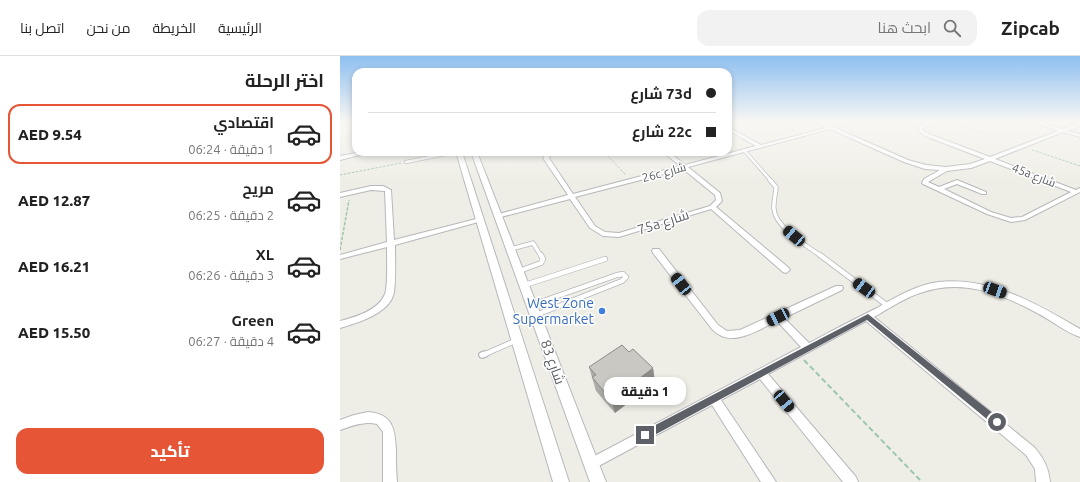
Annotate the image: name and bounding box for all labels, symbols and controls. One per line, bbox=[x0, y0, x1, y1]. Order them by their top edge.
search box bbox=[697, 10, 977, 46]
icon: search bbox=[941, 17, 963, 39]
text: Zipcab bbox=[1001, 17, 1060, 39]
text: ابحث هنا bbox=[878, 19, 931, 36]
text: اتصل بنا bbox=[20, 20, 64, 36]
text: من نحن bbox=[86, 20, 130, 36]
text: الخريطة bbox=[152, 20, 196, 36]
text: الرئيسية bbox=[218, 20, 262, 36]
text: اختر الرحلة bbox=[245, 70, 324, 90]
text: 73d شارع bbox=[630, 85, 692, 102]
text: اقتصادي bbox=[214, 114, 274, 131]
icon: car bbox=[286, 116, 322, 152]
text: 22c شارع bbox=[632, 123, 692, 140]
text: AED 9.54 bbox=[18, 126, 82, 143]
text: 1 دقيقة · 06:24 bbox=[188, 142, 274, 156]
street label: 26c شارع bbox=[641, 160, 688, 186]
street label: 45a شارع bbox=[1010, 161, 1058, 191]
text: مريح bbox=[242, 180, 274, 197]
icon: car bbox=[286, 182, 322, 218]
text: AED 12.87 bbox=[18, 192, 90, 209]
street label: 75a شارع bbox=[635, 206, 691, 239]
text: 2 دقيقة · 06:25 bbox=[188, 208, 274, 222]
car bbox=[781, 224, 807, 248]
text: XL bbox=[256, 246, 274, 263]
icon: car bbox=[286, 248, 322, 284]
text: AED 16.21 bbox=[18, 258, 90, 275]
text: 3 دقيقة · 06:26 bbox=[188, 268, 274, 282]
car bbox=[669, 271, 693, 297]
car bbox=[851, 276, 877, 300]
car bbox=[982, 280, 1008, 300]
place label: West Zone Supermarket bbox=[513, 295, 594, 327]
marker: West Zone Supermarket bbox=[597, 306, 607, 316]
car bbox=[765, 306, 791, 328]
text: Green bbox=[232, 312, 274, 329]
icon: car bbox=[286, 314, 322, 350]
text: AED 15.50 bbox=[18, 324, 90, 341]
text: 4 دقيقة · 06:27 bbox=[188, 334, 274, 348]
street label: شارع 83 bbox=[537, 338, 568, 387]
callout: 1 دقيقة bbox=[604, 377, 686, 405]
text: 1 دقيقة bbox=[621, 384, 669, 398]
car bbox=[772, 388, 796, 414]
route start bbox=[988, 413, 1006, 431]
route end bbox=[636, 426, 654, 444]
button: تأكيد bbox=[16, 428, 324, 474]

